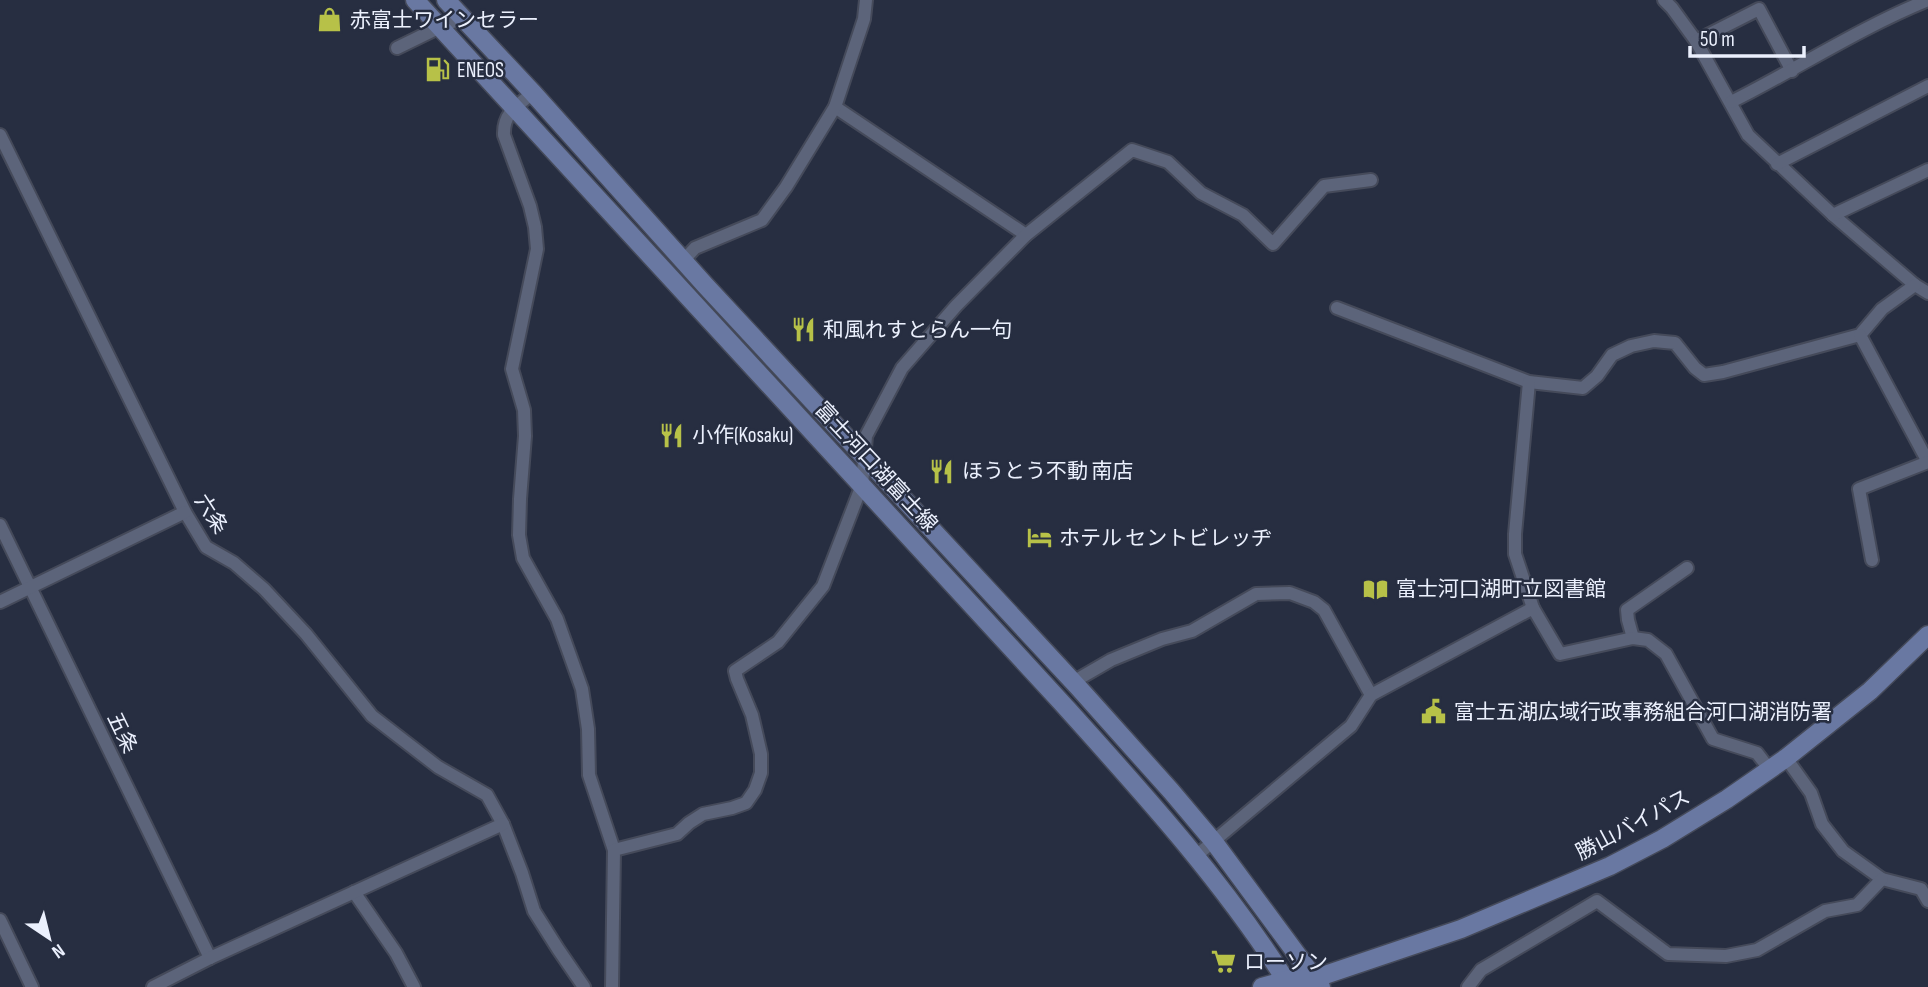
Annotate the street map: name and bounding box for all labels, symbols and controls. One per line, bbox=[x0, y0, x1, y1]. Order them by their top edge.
shop icon: 赤富士ワインセラー bbox=[316, 6, 344, 34]
place label: 赤富士ワインセラー bbox=[350, 8, 539, 33]
scale bar bbox=[1690, 14, 1804, 58]
text: 50 m bbox=[1700, 27, 1735, 52]
fuel station icon: ENEOS bbox=[423, 56, 451, 84]
place label: ENEOS bbox=[457, 58, 504, 83]
restaurant icon: 和風れすとらん一句 bbox=[789, 316, 817, 344]
place label: 和風れすとらん一句 bbox=[823, 318, 1012, 343]
street label: 富士河口湖富士線 bbox=[810, 397, 942, 537]
restaurant icon: 小作(Kosaku) bbox=[658, 421, 686, 449]
place label: 小作(Kosaku) bbox=[692, 423, 793, 448]
restaurant icon: ほうとう不動 南店 bbox=[928, 457, 956, 485]
place label: ほうとう不動 南店 bbox=[962, 459, 1133, 484]
street label: 六条 bbox=[189, 490, 233, 538]
hotel icon: ホテル セントビレッヂ bbox=[1025, 524, 1053, 552]
place label: ホテル セントビレッヂ bbox=[1059, 526, 1272, 551]
library icon: 富士河口湖町立図書館 bbox=[1362, 575, 1390, 603]
place label: 富士河口湖町立図書館 bbox=[1396, 577, 1606, 602]
public building icon: 富士五湖広域行政事務組合河口湖消防署 bbox=[1420, 698, 1448, 726]
place label: 富士五湖広域行政事務組合河口湖消防署 bbox=[1454, 700, 1832, 725]
street label: 五条 bbox=[102, 709, 142, 757]
street label: 勝山バイパス bbox=[1572, 784, 1694, 866]
north arrow bbox=[14, 903, 84, 973]
text: N bbox=[47, 938, 69, 963]
supermarket icon: ローソン bbox=[1210, 948, 1238, 976]
place label: ローソン bbox=[1244, 950, 1328, 975]

